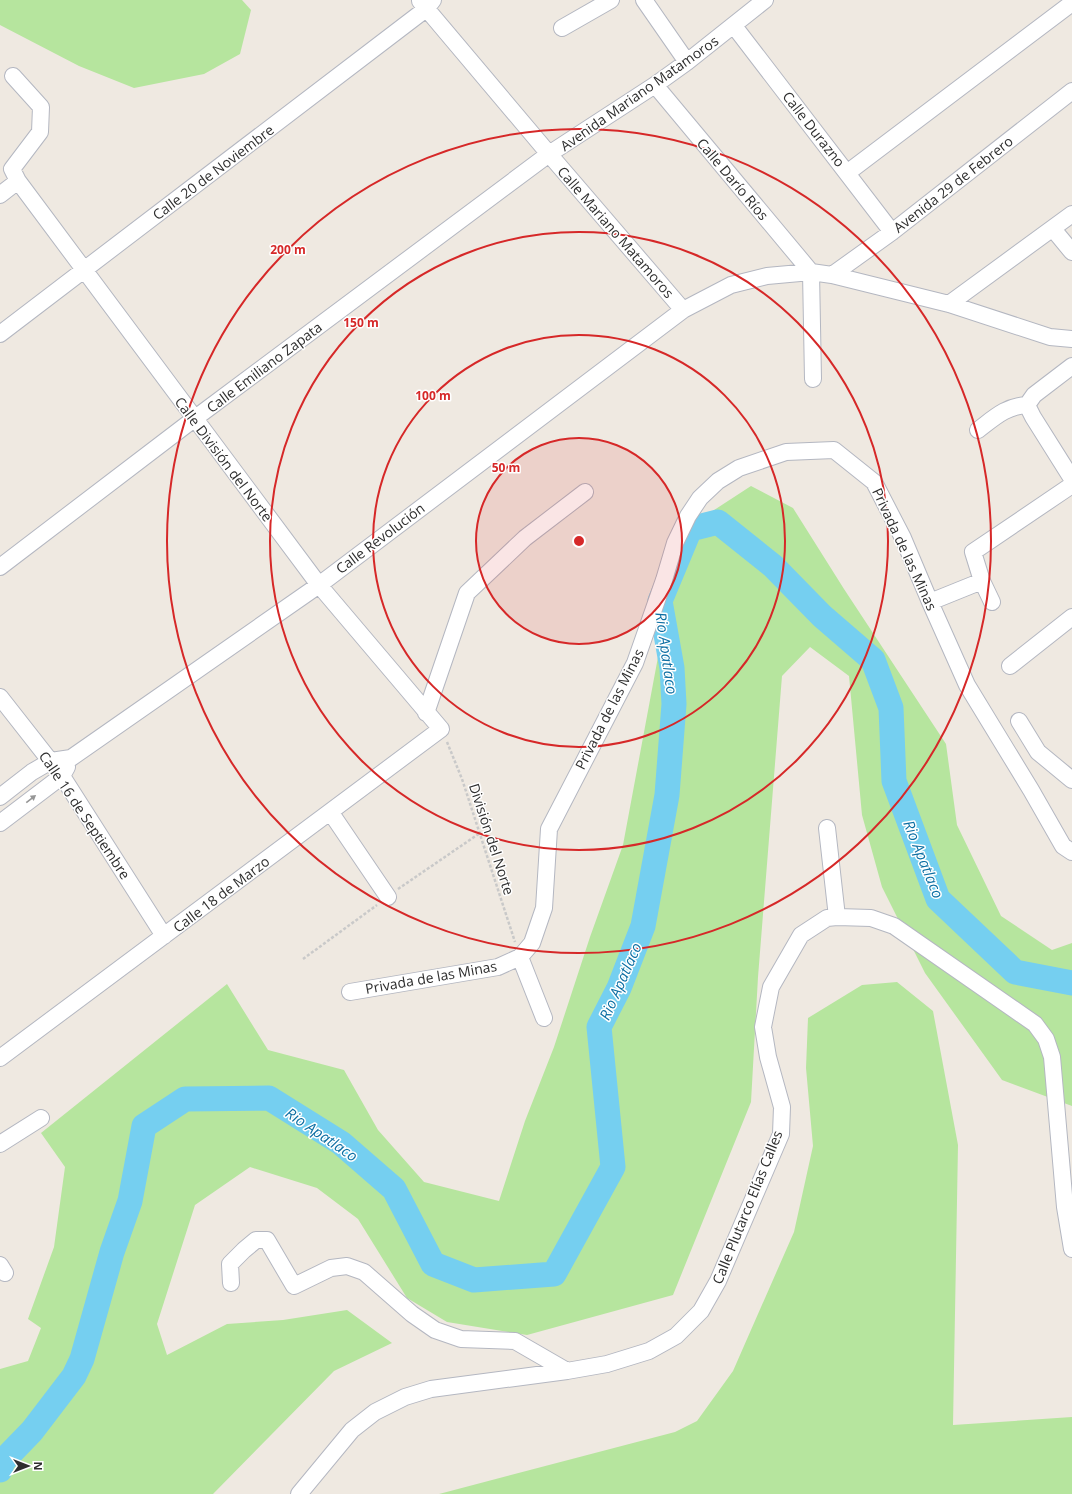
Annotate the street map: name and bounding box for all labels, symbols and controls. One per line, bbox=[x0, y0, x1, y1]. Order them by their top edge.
street label: Avenida Mariano Matamoros bbox=[556, 31, 722, 155]
street label: Calle Durazno bbox=[779, 87, 849, 171]
street label: Calle 20 de Noviembre bbox=[148, 120, 278, 224]
street label: Avenida 29 de Febrero bbox=[889, 131, 1017, 237]
street label: Calle Darío Ríos bbox=[693, 134, 773, 224]
street label: Calle Mariano Matamoros bbox=[554, 162, 679, 302]
text: 200 m bbox=[270, 241, 306, 258]
text: 150 m bbox=[343, 314, 379, 331]
street label: Calle Emiliano Zapata bbox=[202, 317, 326, 417]
text: 100 m bbox=[415, 387, 451, 404]
street label: Calle División del Norte bbox=[171, 393, 277, 525]
text: 50 m bbox=[492, 459, 520, 476]
street label: Privada de las Minas bbox=[868, 485, 942, 614]
street label: Calle Revolución bbox=[332, 498, 428, 578]
centre of rings bbox=[572, 534, 586, 548]
water label: Rio Apatlaco bbox=[651, 611, 683, 695]
street label: Privada de las Minas bbox=[570, 645, 648, 773]
street label: Calle 16 de Septiembre bbox=[35, 747, 135, 883]
street label: División del Norte bbox=[465, 781, 519, 897]
one-way arrow bbox=[25, 795, 36, 804]
water label: Rio Apatlaco bbox=[899, 817, 949, 901]
street label: Calle 18 de Marzo bbox=[169, 852, 273, 936]
water label: Rio Apatlaco bbox=[594, 939, 646, 1023]
street label: Privada de las Minas bbox=[364, 956, 499, 998]
water label: Rio Apatlaco bbox=[282, 1103, 362, 1165]
street label: Calle Plutarco Elías Calles bbox=[707, 1127, 787, 1287]
north arrow bbox=[8, 1446, 48, 1486]
text: N bbox=[31, 1462, 46, 1470]

